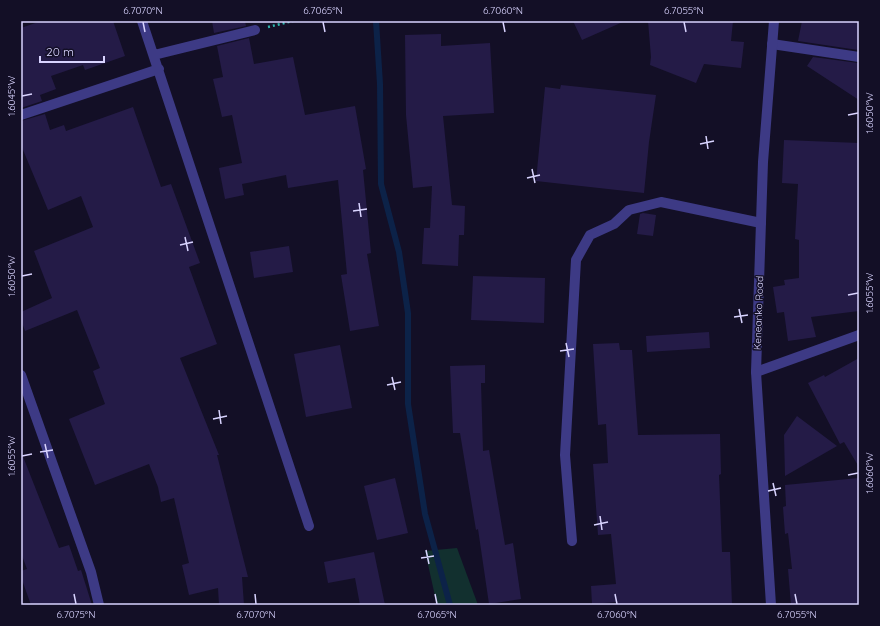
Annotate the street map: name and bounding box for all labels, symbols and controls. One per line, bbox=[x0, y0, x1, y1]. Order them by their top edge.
text: 6.7070°N bbox=[123, 4, 163, 17]
text: 6.7065°N bbox=[303, 4, 343, 17]
text: 6.7060°N bbox=[483, 4, 523, 17]
text: 6.7055°N bbox=[664, 4, 704, 17]
scale bar bbox=[40, 38, 104, 64]
text: 20 m bbox=[46, 44, 74, 59]
text: 1.6045°W bbox=[5, 75, 18, 116]
text: 1.6050°W bbox=[863, 92, 876, 134]
text: 1.6050°W bbox=[5, 255, 18, 297]
text: 1.6055°W bbox=[863, 272, 876, 313]
street label: Keneanko Road bbox=[751, 276, 766, 350]
text: 1.6055°W bbox=[5, 435, 18, 476]
text: 1.6060°W bbox=[863, 452, 876, 494]
text: 6.7075°N bbox=[57, 608, 95, 621]
text: 6.7070°N bbox=[236, 608, 276, 621]
text: 6.7065°N bbox=[417, 608, 457, 621]
text: 6.7060°N bbox=[597, 608, 637, 621]
text: 6.7055°N bbox=[777, 608, 817, 621]

